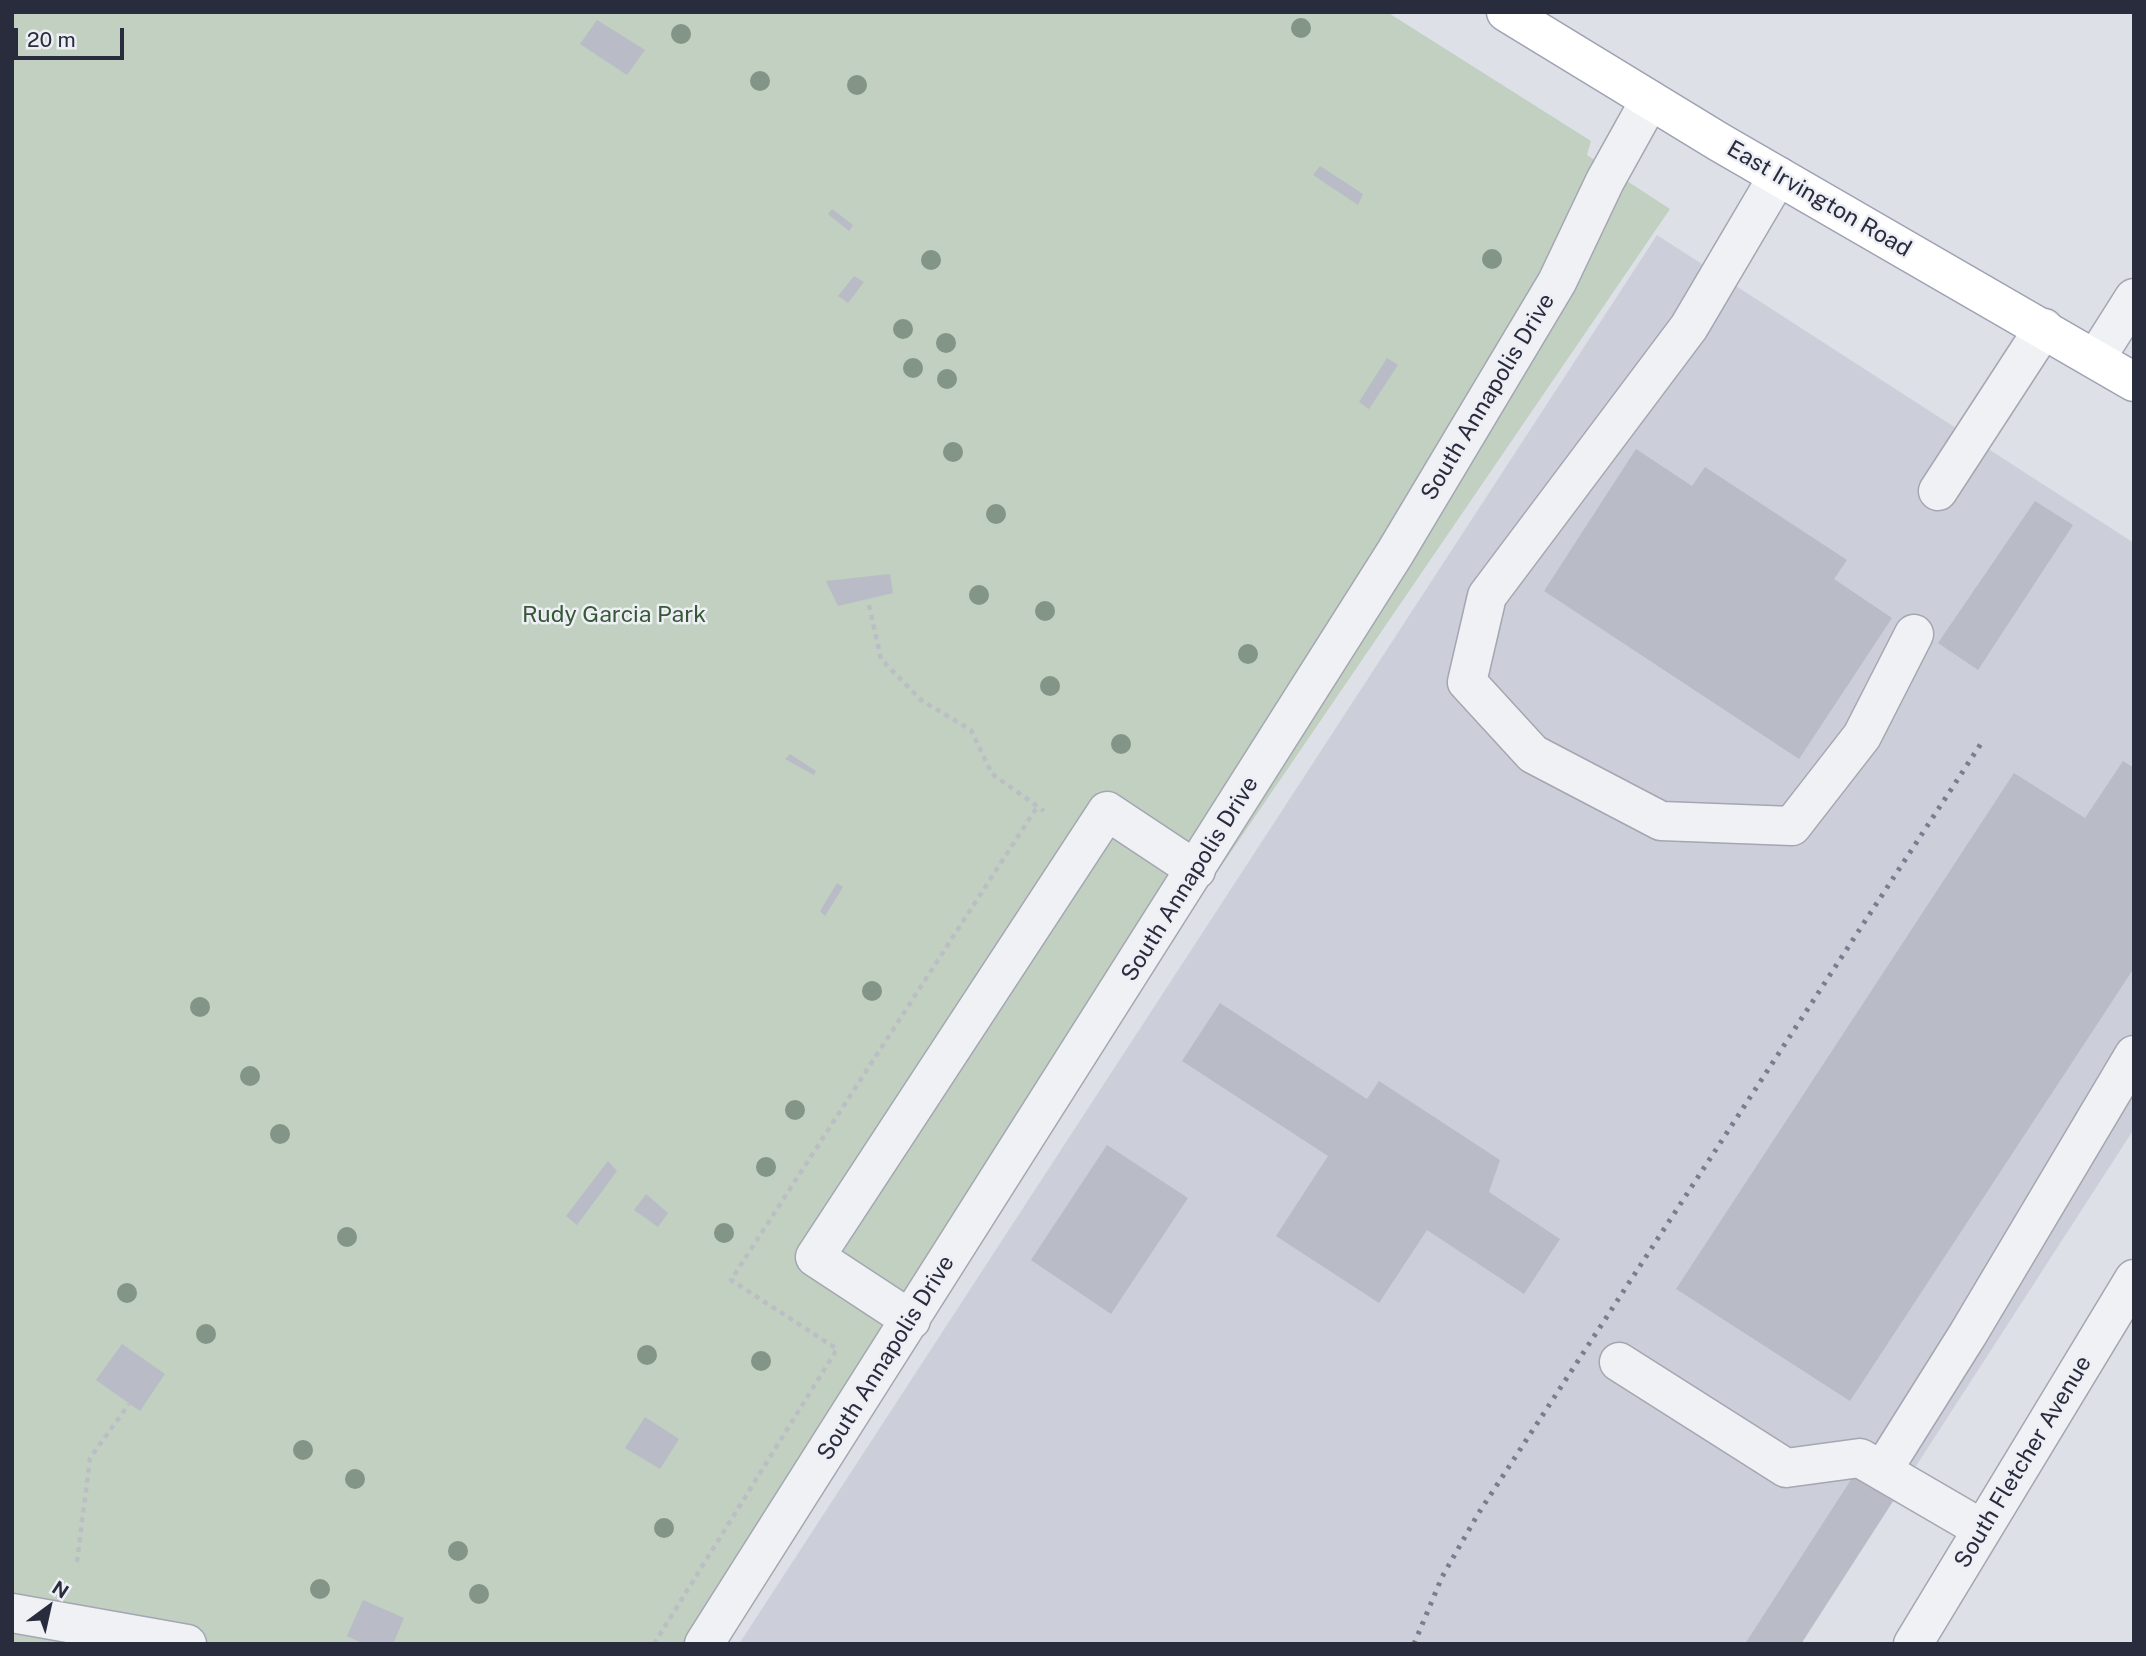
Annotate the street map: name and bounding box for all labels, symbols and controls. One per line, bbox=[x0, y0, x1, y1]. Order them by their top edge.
scale bar bbox=[18, 14, 128, 58]
text: 20 m bbox=[27, 27, 76, 52]
street label: East Irvington Road bbox=[1722, 135, 1916, 263]
street label: South Annapolis Drive bbox=[1415, 288, 1561, 506]
park label: Rudy Garcia Park bbox=[522, 601, 706, 629]
street label: South Annapolis Drive bbox=[1116, 771, 1264, 987]
street label: South Annapolis Drive bbox=[812, 1250, 960, 1466]
street label: South Fletcher Avenue bbox=[1949, 1351, 2097, 1573]
north arrow bbox=[14, 1572, 84, 1642]
text: N bbox=[48, 1576, 73, 1603]

